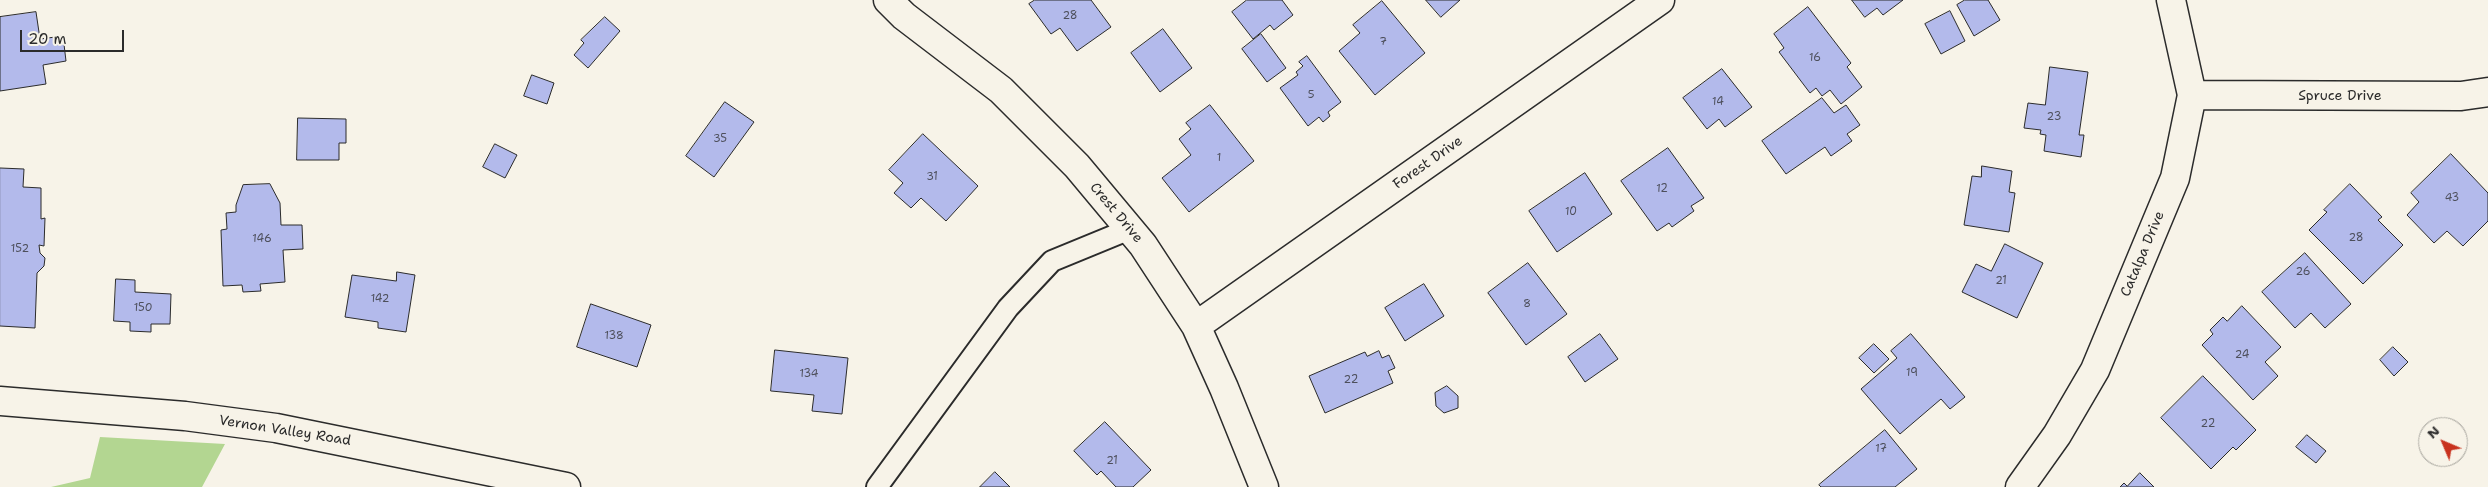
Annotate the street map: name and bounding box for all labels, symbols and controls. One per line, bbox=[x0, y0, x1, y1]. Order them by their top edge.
house number: 28 bbox=[1062, 9, 1078, 23]
scale bar bbox=[22, 20, 126, 52]
text: 20 m bbox=[28, 29, 67, 49]
house number: 7 bbox=[1379, 35, 1387, 49]
house number: 16 bbox=[1809, 51, 1821, 65]
house number: 5 bbox=[1308, 88, 1314, 102]
street label: Spruce Drive bbox=[2298, 88, 2382, 104]
house number: 14 bbox=[1712, 95, 1724, 109]
house number: 23 bbox=[2047, 110, 2061, 124]
house number: 35 bbox=[713, 132, 727, 146]
street label: Forest Drive bbox=[1390, 133, 1466, 193]
house number: 1 bbox=[1217, 151, 1221, 165]
house number: 31 bbox=[926, 170, 938, 184]
street label: Crest Drive bbox=[1086, 179, 1146, 247]
house number: 12 bbox=[1656, 182, 1668, 196]
house number: 43 bbox=[2445, 191, 2459, 205]
house number: 10 bbox=[1565, 205, 1577, 219]
street label: Catalpa Drive bbox=[2117, 209, 2169, 299]
house number: 28 bbox=[2348, 231, 2364, 245]
house number: 146 bbox=[252, 232, 272, 246]
house number: 152 bbox=[11, 242, 29, 256]
house number: 26 bbox=[2296, 265, 2310, 279]
house number: 21 bbox=[1995, 274, 2007, 288]
house number: 142 bbox=[371, 292, 389, 306]
house number: 8 bbox=[1523, 297, 1531, 311]
house number: 150 bbox=[134, 301, 152, 315]
house number: 138 bbox=[604, 329, 624, 343]
house number: 24 bbox=[2235, 348, 2249, 362]
house number: 19 bbox=[1906, 366, 1918, 380]
house number: 134 bbox=[799, 367, 819, 381]
house number: 22 bbox=[1344, 373, 1358, 387]
street label: Vernon Valley Road bbox=[218, 412, 352, 450]
house number: 22 bbox=[2201, 417, 2215, 431]
north arrow bbox=[2418, 417, 2468, 467]
text: N bbox=[2423, 422, 2443, 442]
house number: 17 bbox=[1875, 442, 1887, 456]
house number: 21 bbox=[1106, 454, 1118, 468]

